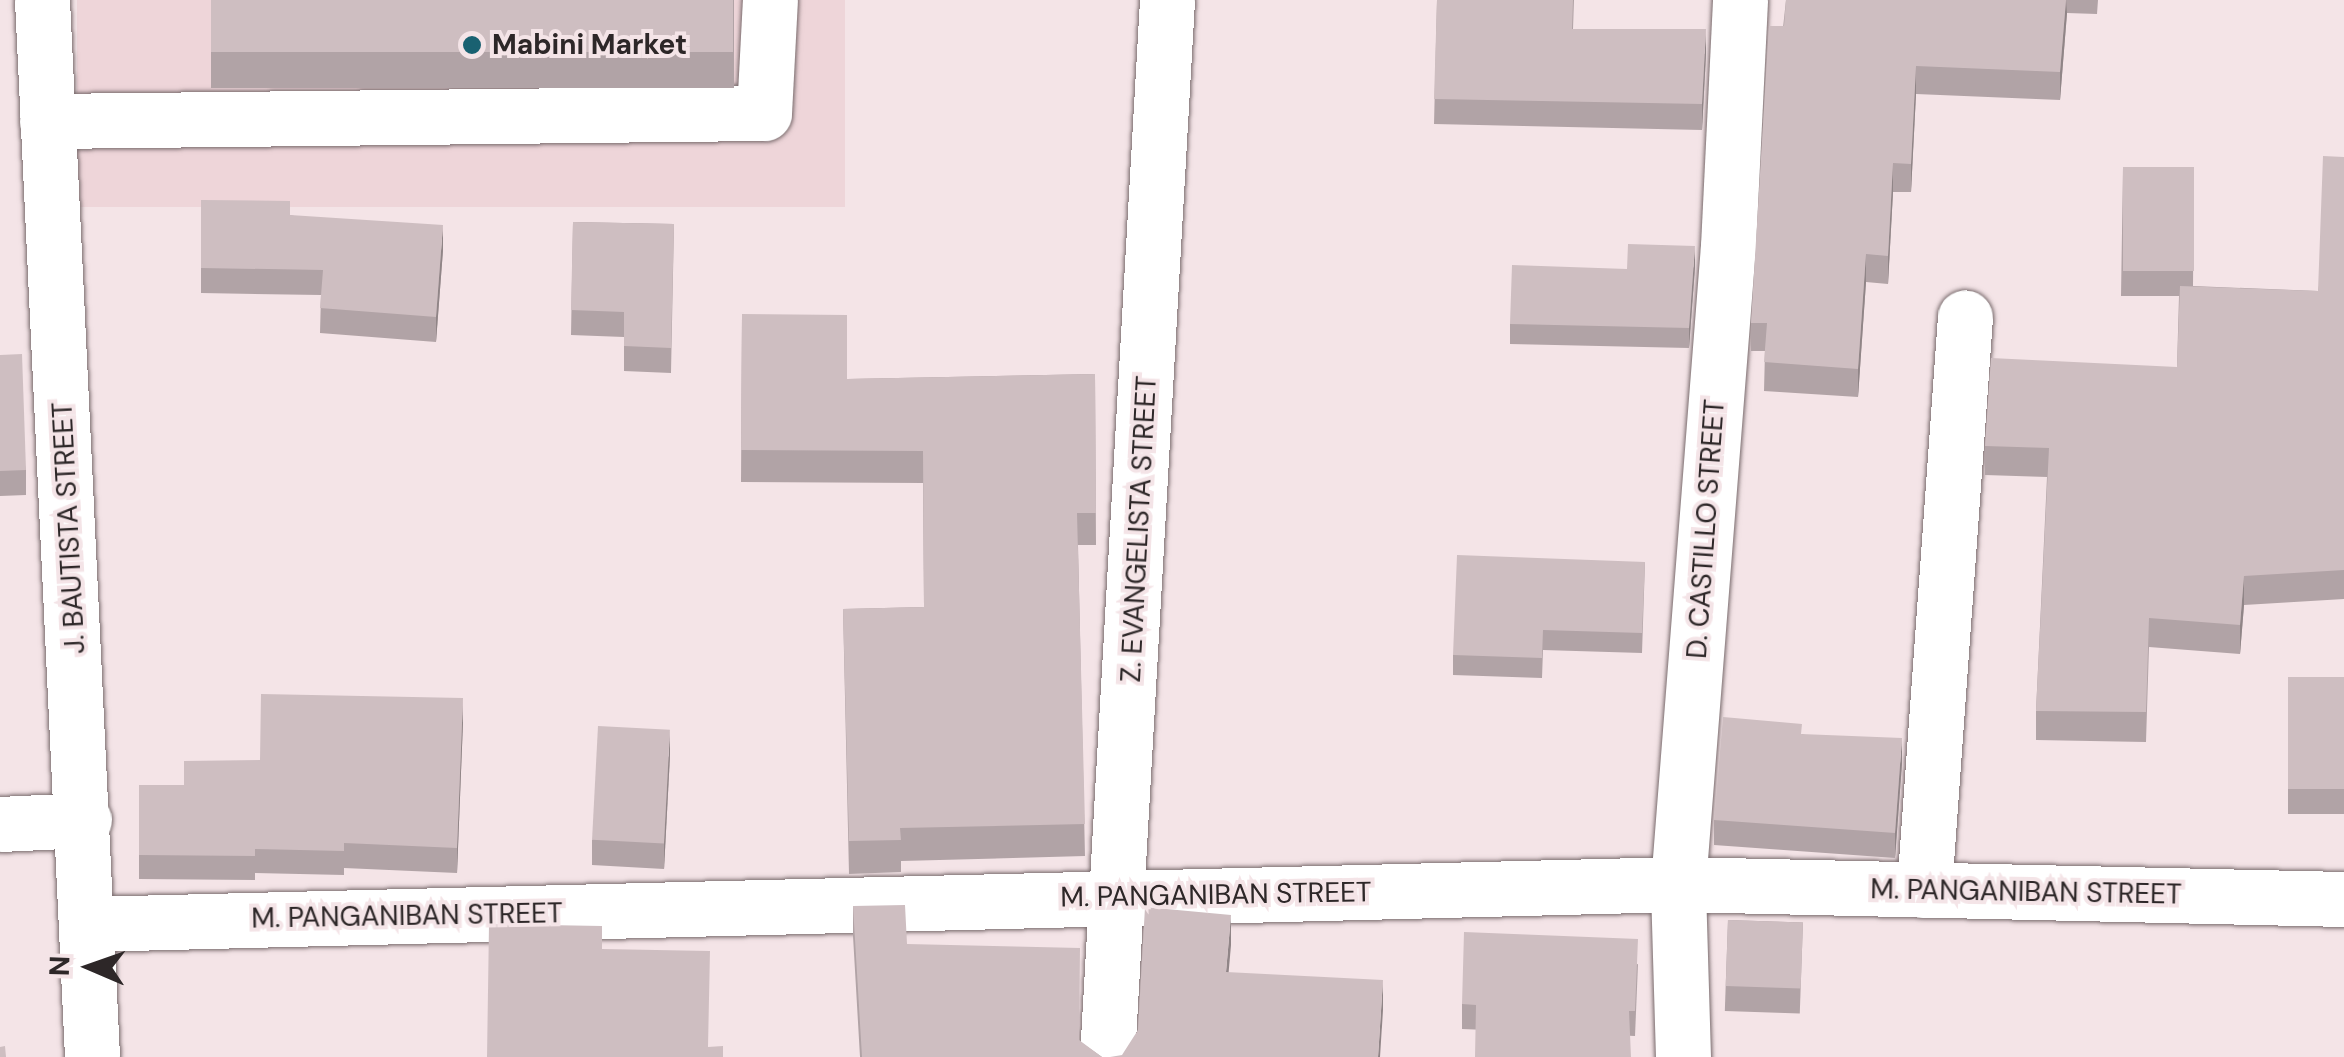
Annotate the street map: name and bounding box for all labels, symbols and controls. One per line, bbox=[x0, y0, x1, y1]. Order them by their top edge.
place label: Mabini Market bbox=[492, 28, 687, 62]
marker: Mabini Market bbox=[461, 34, 483, 56]
street label: Z. EVANGELISTA STREET bbox=[1114, 375, 1164, 683]
street label: D. CASTILLO STREET bbox=[1680, 398, 1732, 660]
street label: J. BAUTISTA STREET bbox=[46, 401, 92, 655]
street label: M. PANGANIBAN STREET bbox=[1870, 872, 2182, 912]
street label: M. PANGANIBAN STREET bbox=[1060, 875, 1372, 915]
street label: M. PANGANIBAN STREET bbox=[251, 896, 563, 936]
north arrow bbox=[40, 917, 140, 1017]
text: N bbox=[41, 955, 78, 977]

